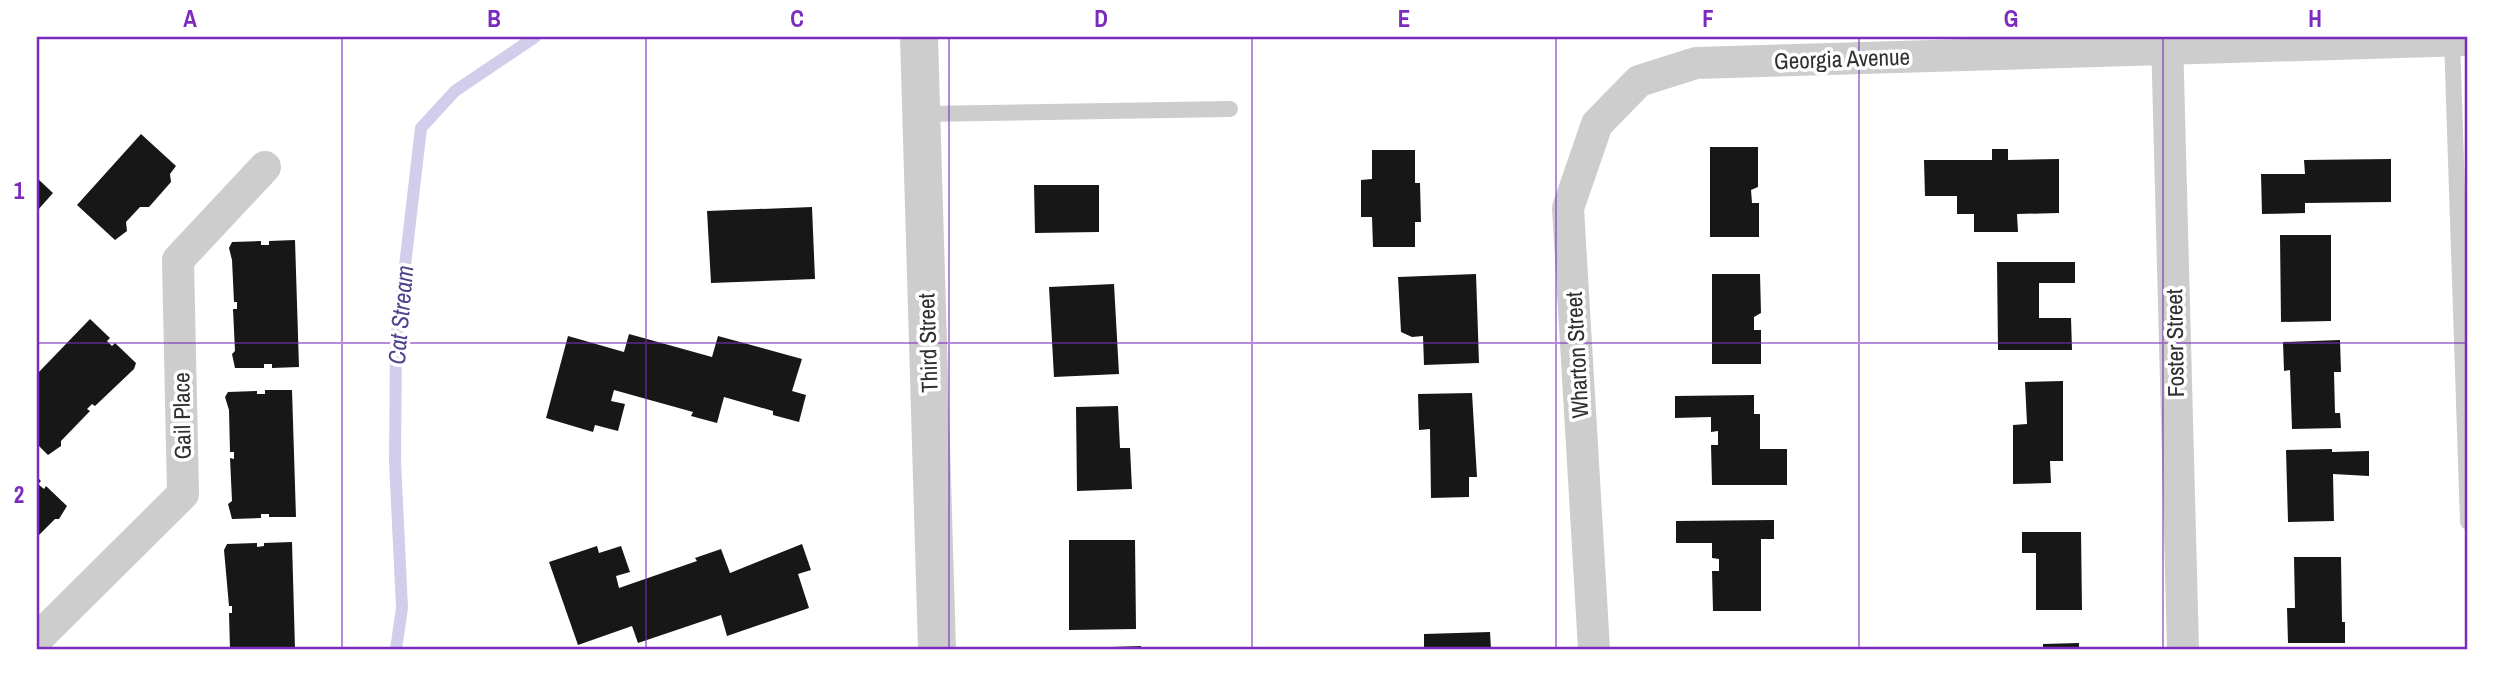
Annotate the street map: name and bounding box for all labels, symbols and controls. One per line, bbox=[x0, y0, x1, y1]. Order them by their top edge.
text: A bbox=[183, 3, 197, 34]
text: B bbox=[487, 3, 501, 34]
text: C bbox=[790, 3, 804, 34]
text: D bbox=[1094, 3, 1108, 34]
text: E bbox=[1398, 3, 1410, 34]
text: F bbox=[1702, 3, 1714, 34]
text: G bbox=[2004, 3, 2018, 34]
text: H bbox=[2308, 3, 2322, 34]
street label: Georgia Avenue bbox=[1773, 41, 1910, 76]
text: 1 bbox=[14, 175, 25, 206]
water label: Cat Stream bbox=[380, 264, 420, 366]
street label: Foster Street bbox=[2158, 289, 2191, 397]
street label: Wharton Street bbox=[1558, 291, 1595, 419]
street label: Third Street bbox=[910, 293, 945, 393]
street label: Gail Place bbox=[165, 372, 198, 460]
text: 2 bbox=[14, 479, 24, 510]

